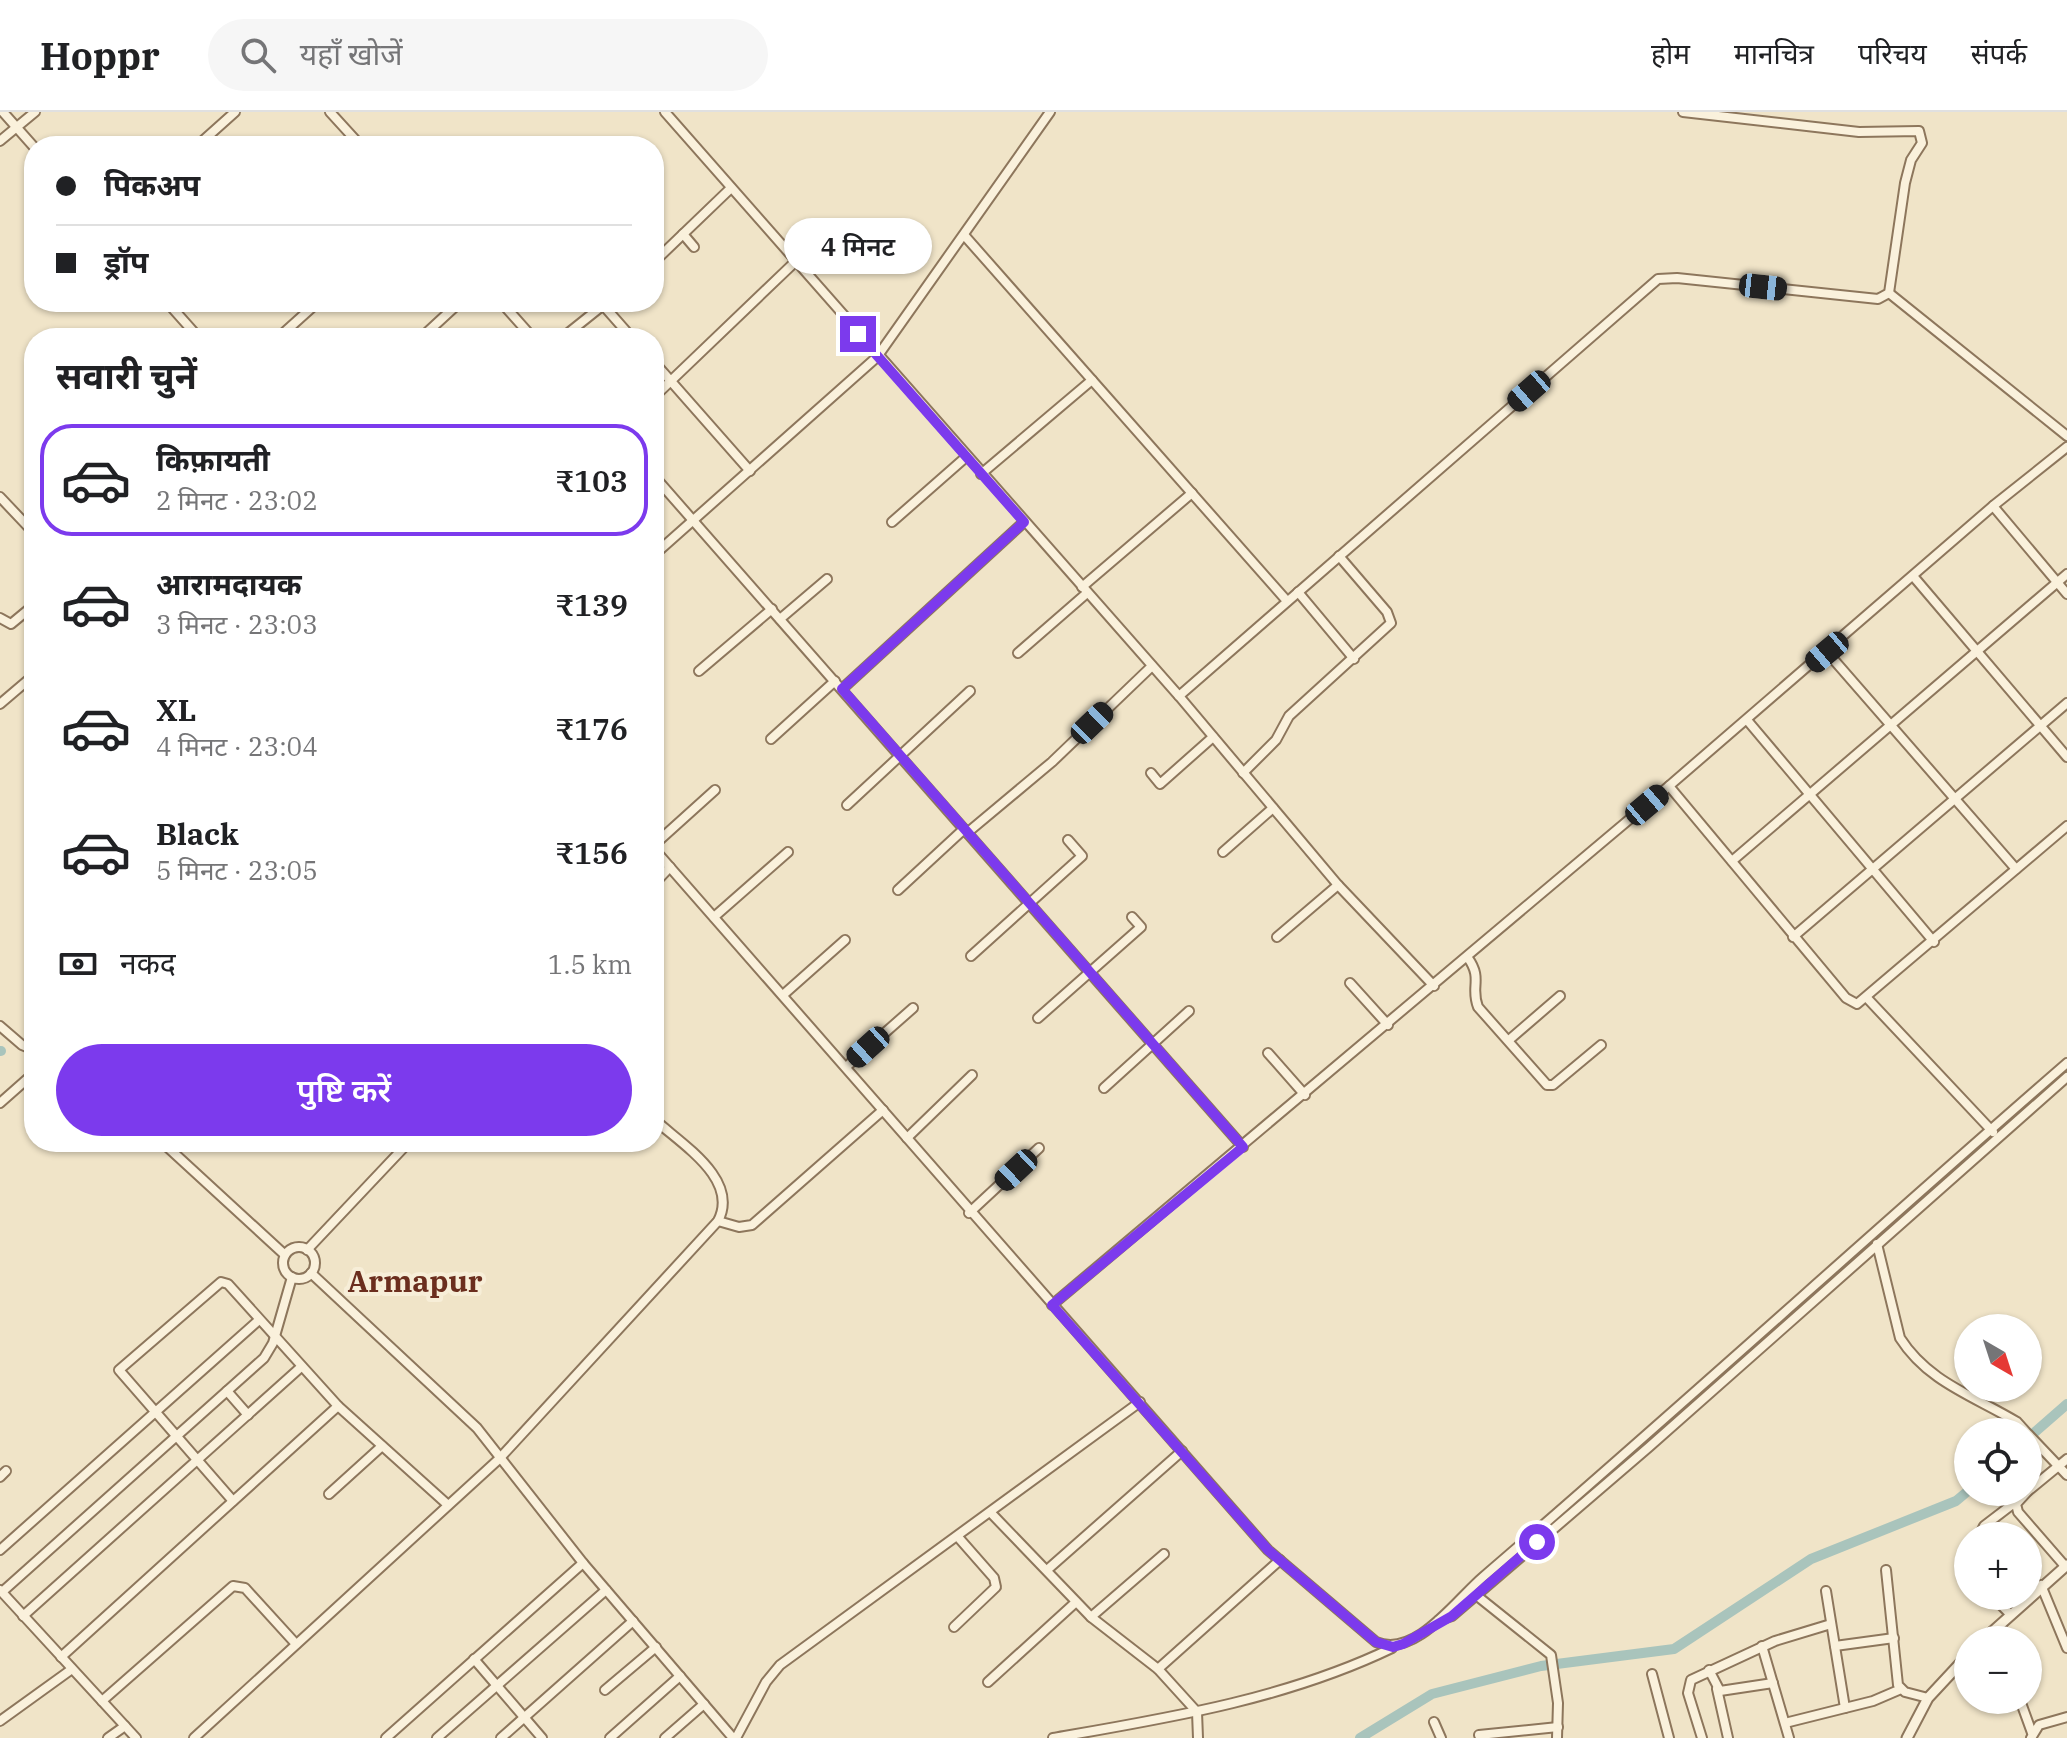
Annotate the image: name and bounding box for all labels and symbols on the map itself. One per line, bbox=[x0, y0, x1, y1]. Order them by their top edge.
callout: 4 मिनट bbox=[784, 218, 932, 274]
car bbox=[1738, 273, 1788, 301]
route end bbox=[840, 316, 876, 352]
car bbox=[1503, 366, 1555, 416]
car bbox=[1801, 627, 1853, 677]
car bbox=[1066, 698, 1118, 748]
car bbox=[1621, 780, 1673, 830]
car bbox=[842, 1022, 894, 1072]
car bbox=[990, 1145, 1042, 1195]
district label: Armapur bbox=[347, 1261, 483, 1300]
north arrow bbox=[1954, 1314, 2042, 1402]
route start bbox=[1519, 1524, 1555, 1560]

